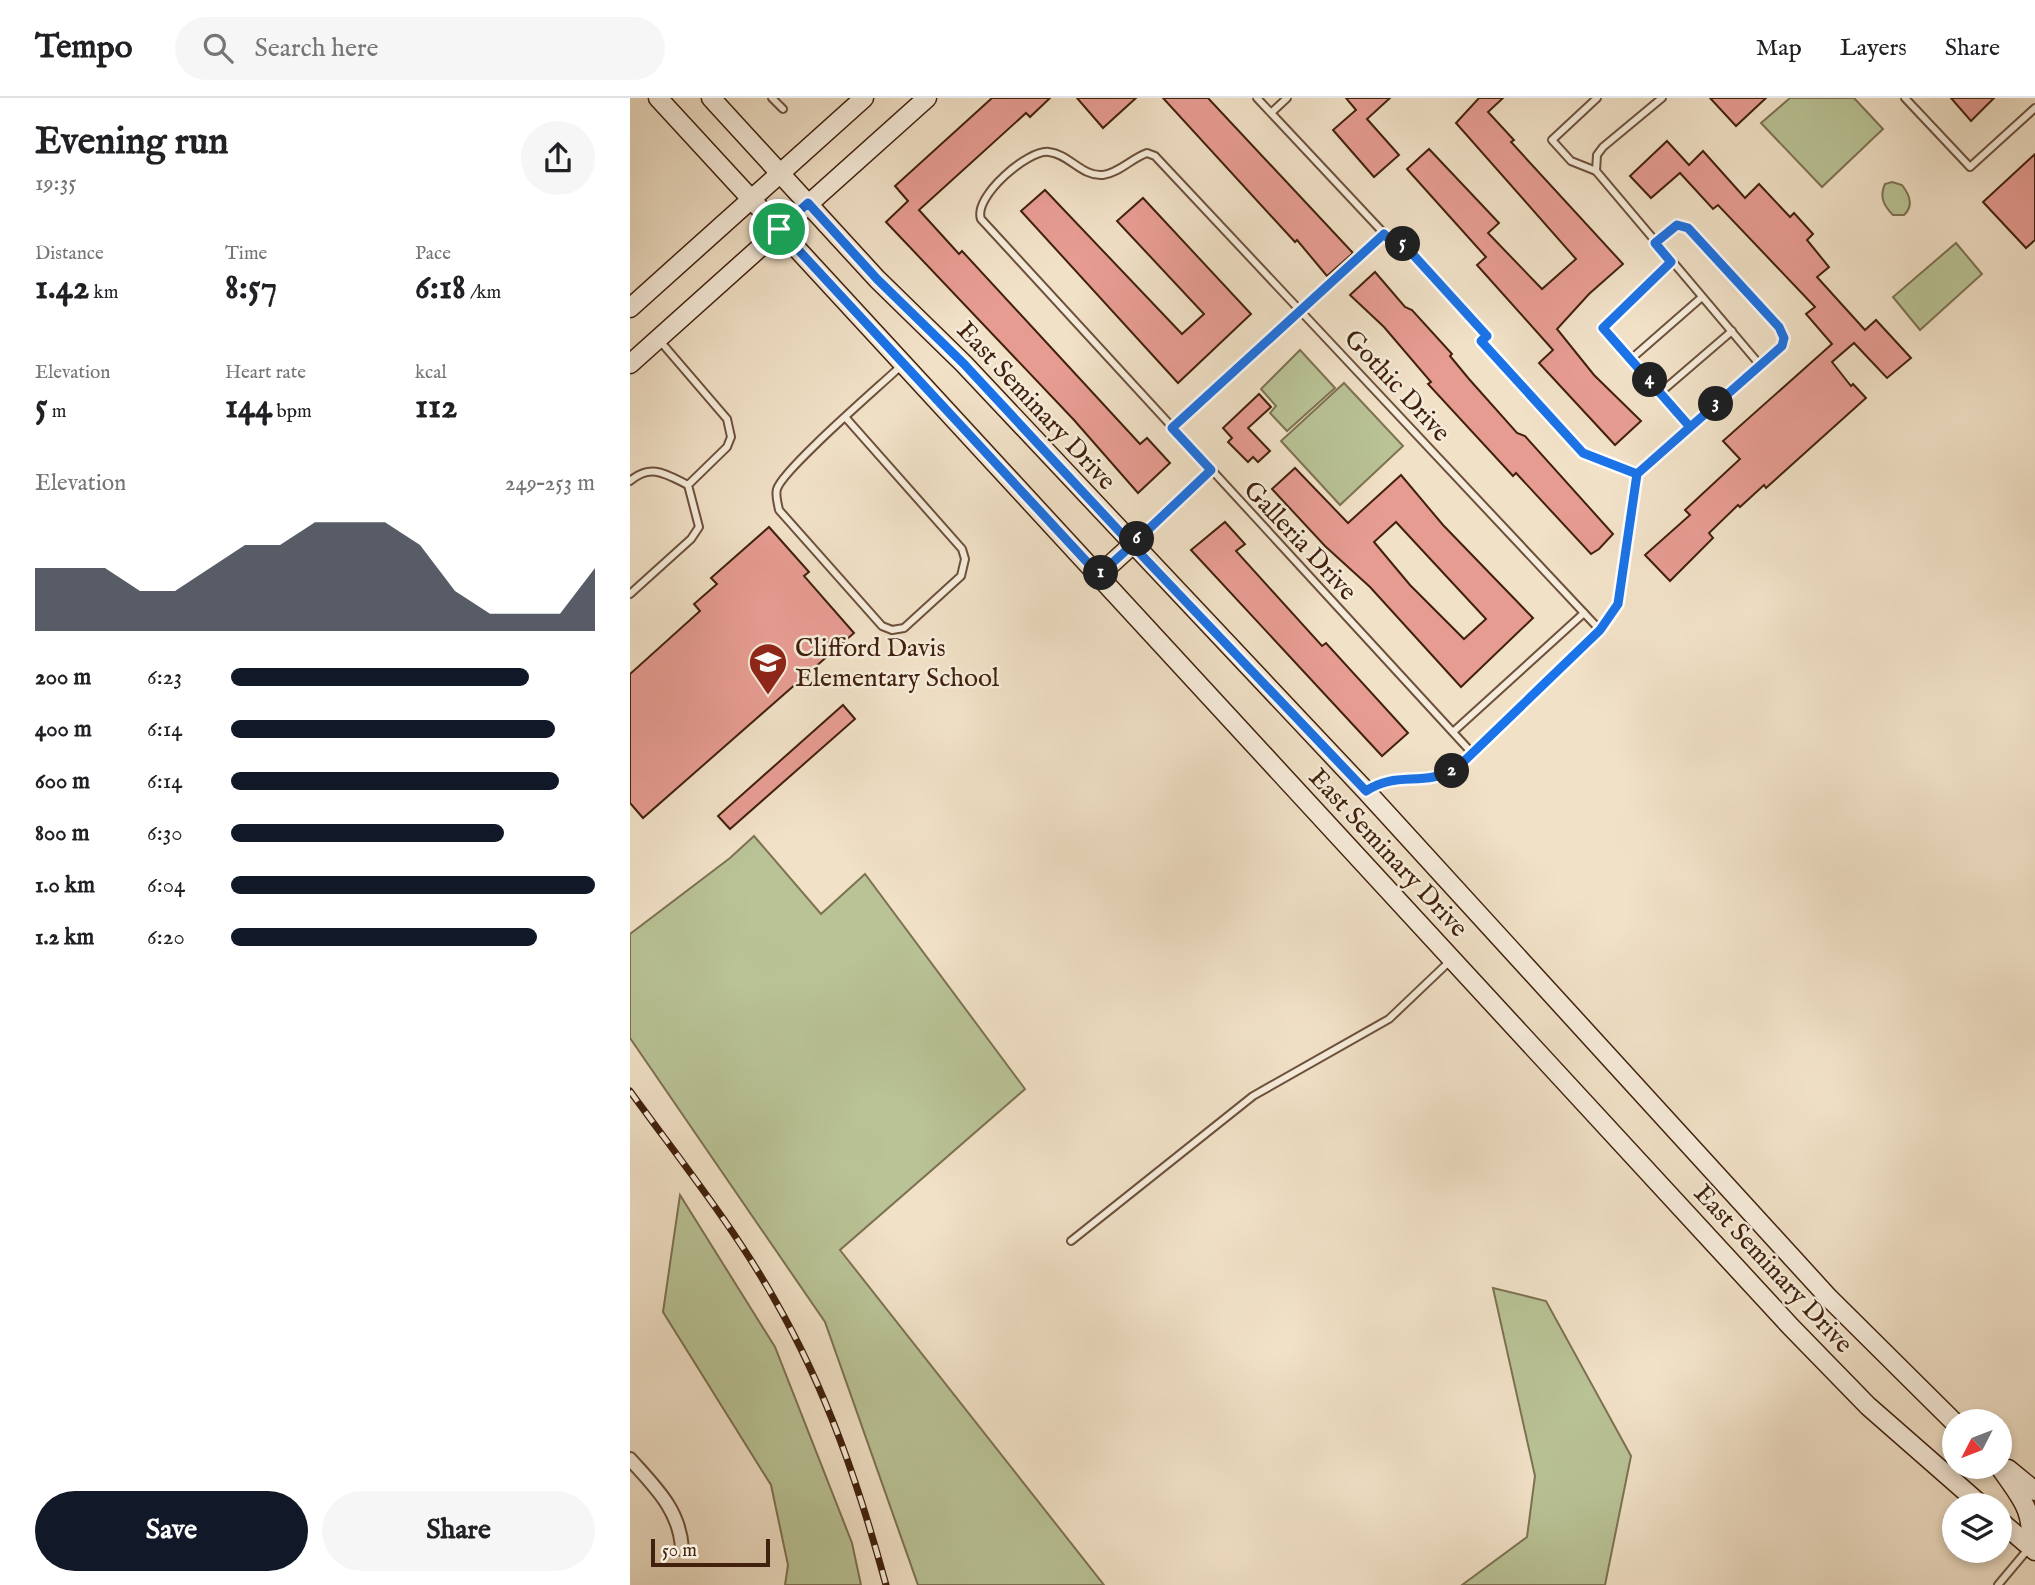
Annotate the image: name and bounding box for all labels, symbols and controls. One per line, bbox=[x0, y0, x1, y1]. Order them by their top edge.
search box bbox=[175, 17, 665, 80]
text: Tempo bbox=[35, 27, 133, 69]
icon: search bbox=[199, 29, 237, 67]
text: Search here bbox=[255, 32, 378, 65]
text: Map bbox=[1756, 33, 1802, 64]
text: Layers bbox=[1840, 33, 1907, 64]
text: Share bbox=[1945, 33, 2000, 64]
text: Evening run bbox=[35, 119, 229, 167]
button: share bbox=[521, 121, 595, 195]
text: 19:35 bbox=[35, 169, 77, 198]
pin bbox=[749, 199, 809, 259]
icon: arrive bbox=[760, 210, 798, 248]
pin: 5 bbox=[1386, 226, 1420, 262]
text: 5 bbox=[1399, 231, 1406, 255]
text: Distance bbox=[35, 242, 104, 266]
text: Time bbox=[225, 242, 267, 266]
text: Pace bbox=[415, 242, 451, 266]
text: 1.42 bbox=[35, 266, 89, 311]
text: 8:57 bbox=[225, 266, 277, 311]
text: 6:18 bbox=[415, 266, 466, 311]
text: km bbox=[89, 281, 118, 305]
text: /km bbox=[466, 281, 501, 305]
street label: East Seminary Drive bbox=[949, 315, 1123, 497]
street label: Gothic Drive bbox=[1337, 323, 1457, 449]
text: Elevation bbox=[35, 361, 110, 385]
text: Heart rate bbox=[225, 361, 306, 385]
text: kcal bbox=[415, 361, 447, 385]
pin: 4 bbox=[1632, 362, 1668, 398]
text: 4 bbox=[1645, 367, 1654, 391]
text: 5 bbox=[35, 385, 48, 430]
text: 144 bbox=[225, 385, 272, 430]
text: 112 bbox=[415, 385, 458, 430]
pin: 3 bbox=[1698, 386, 1734, 422]
text: 3 bbox=[1712, 391, 1719, 415]
text: m bbox=[48, 400, 67, 424]
text: bpm bbox=[272, 400, 312, 424]
text: Elevation bbox=[35, 469, 126, 498]
text: 249–253 m bbox=[505, 469, 595, 498]
street label: Galleria Drive bbox=[1236, 474, 1364, 608]
pin: 6 bbox=[1120, 522, 1154, 556]
text: 6 bbox=[1132, 526, 1141, 550]
pin: 1 bbox=[1084, 556, 1119, 590]
text: 1 bbox=[1097, 560, 1104, 584]
place label: Clifford Davis Elementary School bbox=[795, 632, 1000, 695]
school or university icon: Clifford Davis Elementary School bbox=[747, 641, 789, 696]
text: 200 m bbox=[35, 663, 91, 692]
text: 6:23 bbox=[147, 663, 182, 692]
text: 400 m bbox=[35, 715, 92, 744]
text: 6:14 bbox=[147, 715, 183, 744]
pin: 2 bbox=[1434, 754, 1470, 788]
text: 2 bbox=[1447, 758, 1456, 782]
street label: East Seminary Drive bbox=[1301, 762, 1475, 944]
text: 600 m bbox=[35, 767, 90, 796]
text: 6:14 bbox=[147, 767, 183, 796]
text: 800 m bbox=[35, 819, 89, 848]
text: 6:30 bbox=[147, 819, 183, 848]
text: 1.0 km bbox=[35, 871, 95, 900]
text: 6:04 bbox=[147, 871, 185, 900]
text: 1.2 km bbox=[35, 923, 94, 952]
text: 6:20 bbox=[147, 923, 185, 952]
street label: East Seminary Drive bbox=[1686, 1178, 1860, 1360]
north arrow bbox=[1942, 1409, 2012, 1479]
map controls bbox=[1942, 1409, 2012, 1563]
button: Save bbox=[35, 1491, 308, 1571]
button: Share bbox=[322, 1491, 595, 1571]
button: layers bbox=[1942, 1493, 2012, 1563]
scale bar bbox=[651, 1536, 770, 1568]
text: 50 m bbox=[662, 1539, 697, 1563]

